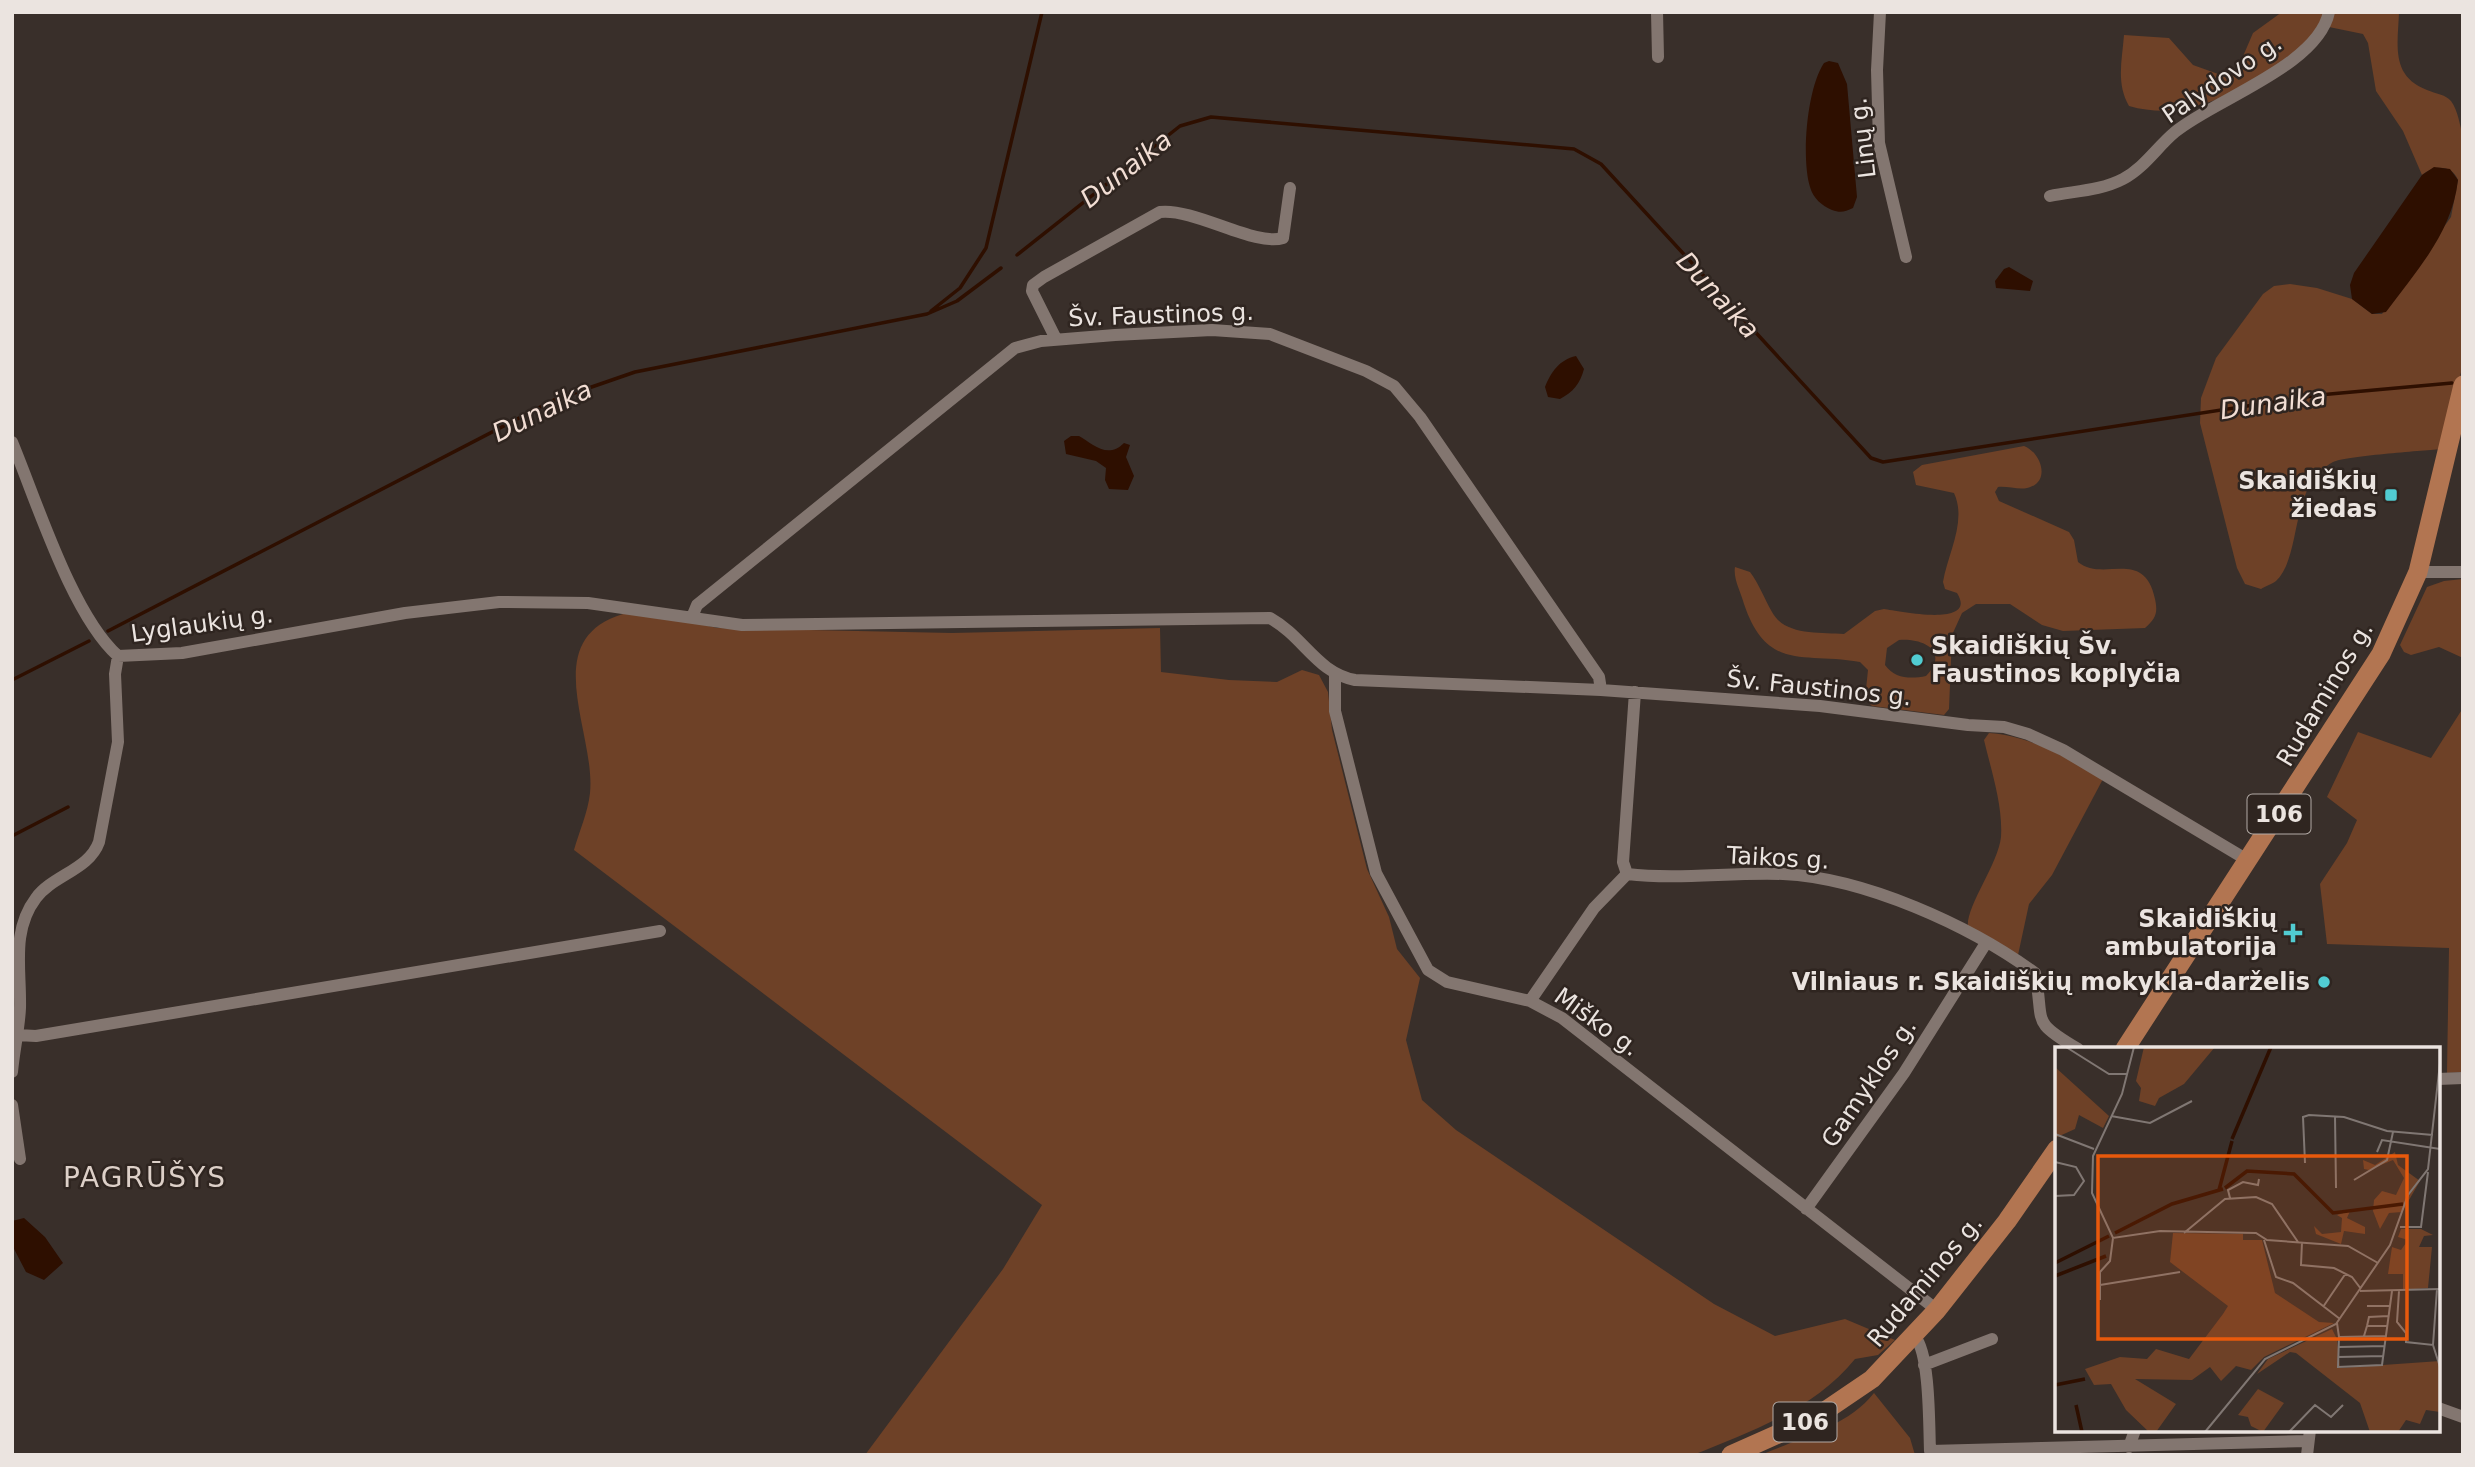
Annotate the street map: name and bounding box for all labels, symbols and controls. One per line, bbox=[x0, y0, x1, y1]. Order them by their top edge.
street label: Palydovo g. bbox=[2157, 29, 2287, 129]
street label: Linų g. bbox=[1844, 96, 1882, 180]
water label: Dunaika bbox=[1075, 124, 1177, 214]
water label: Dunaika bbox=[1671, 246, 1765, 344]
street label: Šv. Faustinos g. bbox=[1068, 296, 1254, 332]
water label: Dunaika bbox=[487, 374, 597, 448]
water label: Dunaika bbox=[2218, 381, 2328, 425]
place label: Skaidiškių žiedas bbox=[2238, 467, 2378, 523]
marker: Skaidiškių žiedas bbox=[2383, 487, 2399, 503]
street label: Lyglaukių g. bbox=[129, 600, 275, 648]
street label: Rudaminos g. bbox=[2271, 617, 2379, 771]
place label: Skaidiškių Šv. Faustinos koplyčia bbox=[1931, 630, 2181, 688]
marker: Skaidiškių Šv. Faustinos koplyčia bbox=[1909, 652, 1925, 668]
street label: Šv. Faustinos g. bbox=[1725, 662, 1913, 712]
road number: 106 bbox=[2248, 794, 2310, 834]
street label: Taikos g. bbox=[1725, 841, 1830, 875]
place label: Skaidiškių ambulatorija bbox=[2105, 905, 2278, 961]
marker: Skaidiškių ambulatorija bbox=[2283, 923, 2303, 943]
place label: Vilniaus r. Skaidiškių mokykla-darželis bbox=[1792, 968, 2310, 996]
marker: Vilniaus r. Skaidiškių mokykla-darželis bbox=[2316, 974, 2332, 990]
street label: Miško g. bbox=[1549, 982, 1645, 1062]
street label: Gamyklos g. bbox=[1816, 1013, 1922, 1153]
inset map bbox=[2055, 1047, 2440, 1432]
district label: PAGRŪŠYS bbox=[63, 1160, 227, 1194]
street label: Rudaminos g. bbox=[1862, 1209, 1988, 1353]
road number: 106 bbox=[1773, 1402, 1836, 1442]

